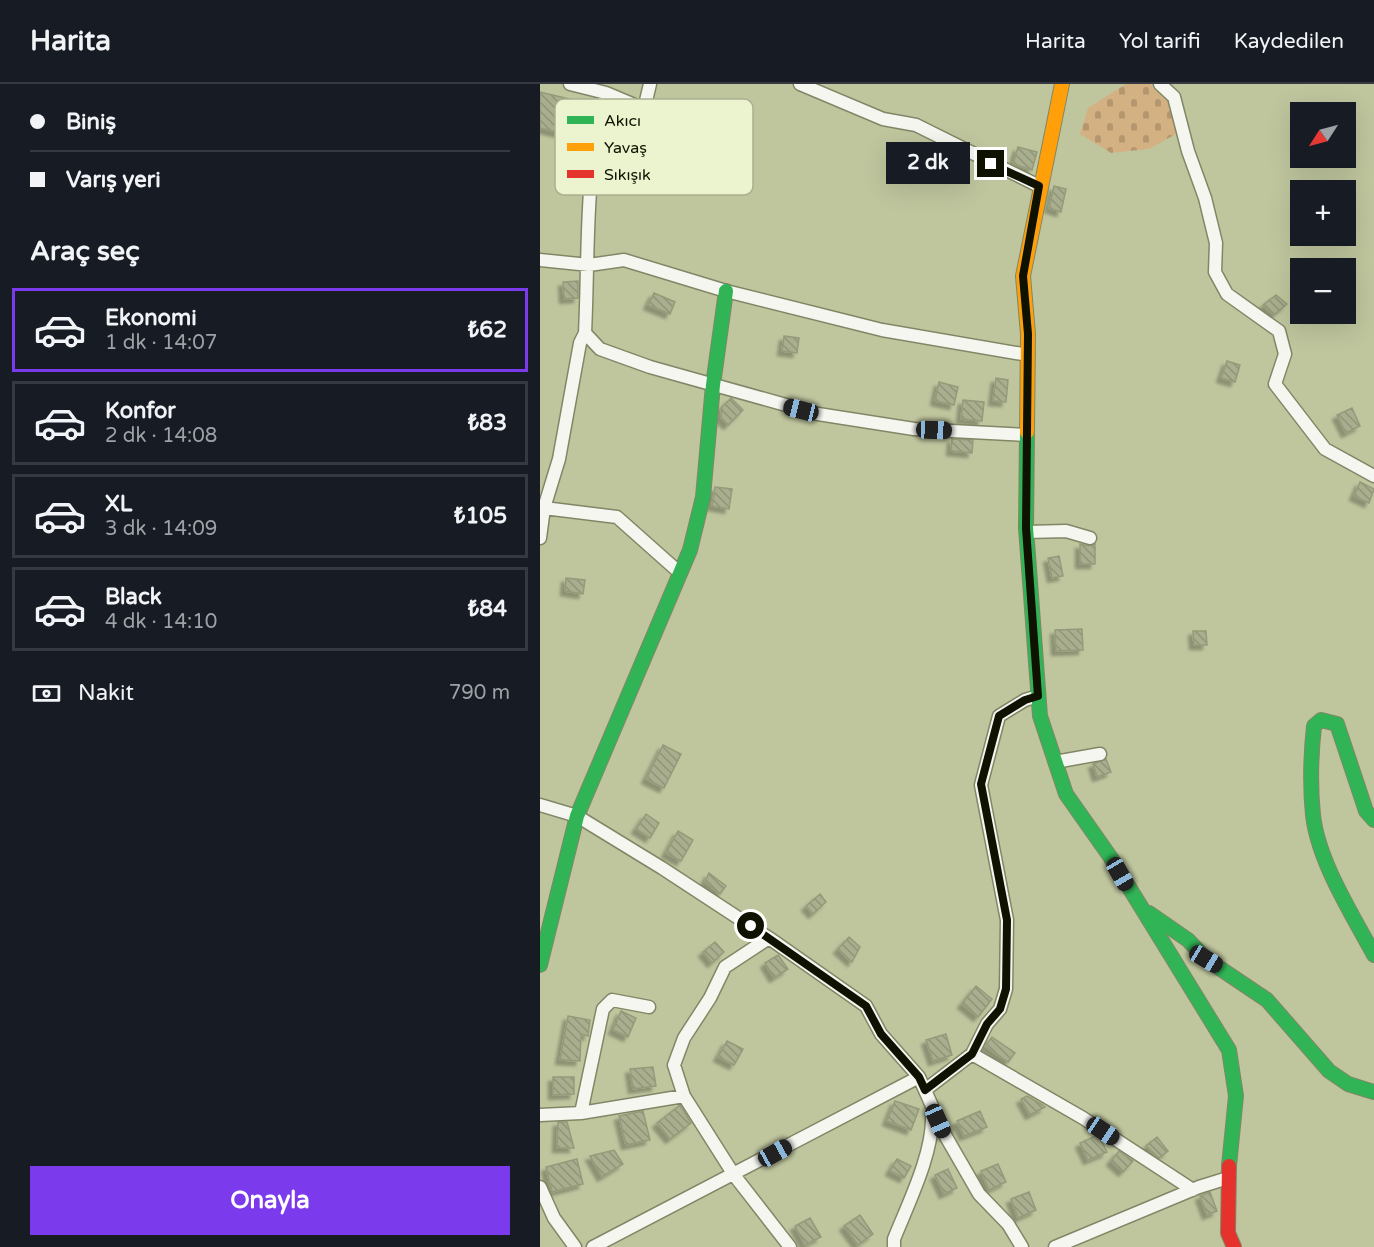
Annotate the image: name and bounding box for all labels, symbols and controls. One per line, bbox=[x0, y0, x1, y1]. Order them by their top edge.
text: Harita bbox=[30, 24, 111, 58]
text: Harita bbox=[1025, 29, 1086, 54]
text: Yol tarifi bbox=[1119, 29, 1201, 54]
text: Kaydedilen bbox=[1234, 29, 1344, 54]
legend bbox=[555, 99, 753, 195]
north arrow bbox=[1290, 102, 1356, 168]
map controls bbox=[1290, 102, 1356, 324]
text: Biniş bbox=[66, 109, 116, 135]
text: Akıcı bbox=[604, 111, 641, 131]
text: Yavaş bbox=[604, 138, 647, 158]
callout: 2 dk bbox=[886, 143, 970, 185]
route end bbox=[977, 150, 1004, 177]
text: 2 dk bbox=[907, 151, 949, 175]
text: Sıkışık bbox=[604, 165, 651, 185]
text: Varış yeri bbox=[66, 167, 161, 193]
button: + bbox=[1290, 180, 1356, 246]
text: Araç seç bbox=[30, 235, 140, 268]
button: − bbox=[1290, 258, 1356, 324]
icon: car bbox=[33, 303, 87, 357]
text: Ekonomi bbox=[105, 305, 197, 331]
text: ₺62 bbox=[468, 317, 507, 343]
text: 1 dk · 14:07 bbox=[105, 331, 217, 355]
icon: car bbox=[33, 396, 87, 450]
car bbox=[781, 397, 821, 423]
text: Konfor bbox=[105, 398, 176, 424]
text: ₺83 bbox=[468, 410, 507, 436]
car bbox=[916, 420, 952, 440]
text: 2 dk · 14:08 bbox=[105, 424, 217, 448]
icon: car bbox=[33, 489, 87, 543]
text: XL bbox=[105, 491, 132, 517]
text: ₺105 bbox=[454, 503, 507, 529]
text: 3 dk · 14:09 bbox=[105, 517, 217, 541]
icon: car bbox=[33, 582, 87, 636]
text: Black bbox=[105, 584, 162, 610]
text: ₺84 bbox=[468, 596, 507, 622]
text: 4 dk · 14:10 bbox=[105, 610, 217, 634]
icon: cash bbox=[30, 677, 63, 710]
text: Nakit bbox=[78, 680, 134, 706]
text: 790 m bbox=[449, 681, 510, 705]
car bbox=[1103, 854, 1137, 894]
route start bbox=[737, 912, 764, 939]
car bbox=[1186, 942, 1226, 976]
car bbox=[922, 1101, 954, 1141]
car bbox=[1083, 1113, 1123, 1149]
car bbox=[755, 1136, 795, 1170]
button: Onayla bbox=[30, 1166, 510, 1235]

